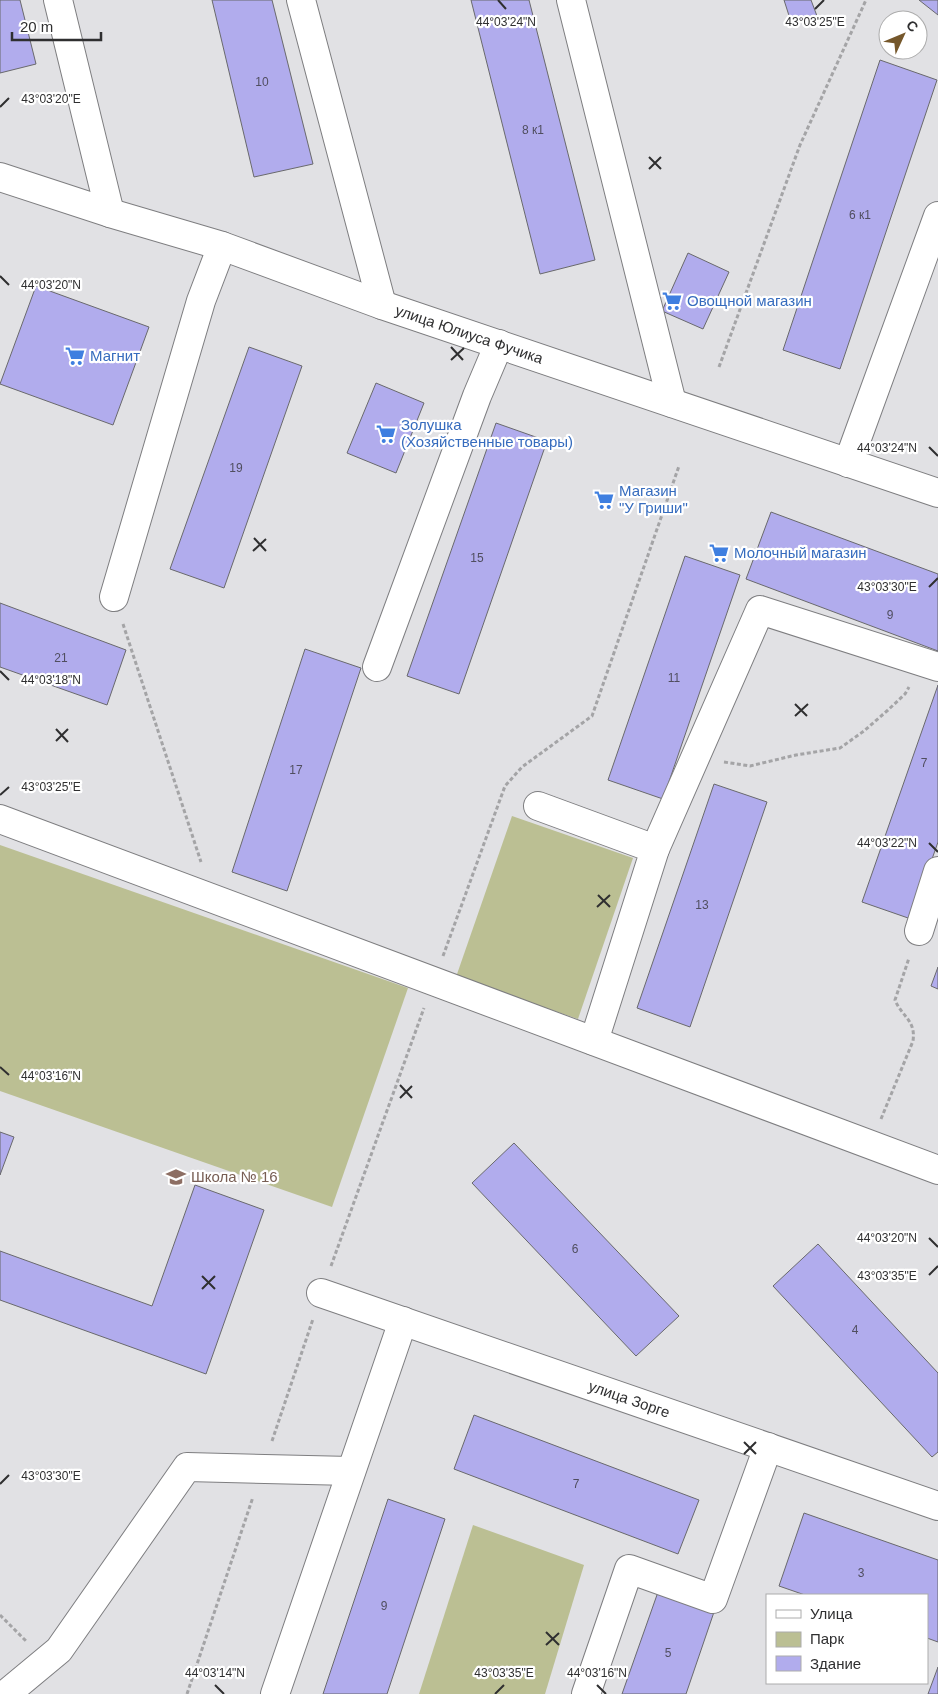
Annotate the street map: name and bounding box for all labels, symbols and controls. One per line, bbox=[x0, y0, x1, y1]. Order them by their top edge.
scale bar bbox=[12, 10, 101, 42]
north arrow bbox=[878, 10, 928, 60]
text: 44°03'24"N bbox=[476, 15, 536, 29]
text: 43°03'25"E bbox=[785, 15, 845, 29]
text: С bbox=[903, 17, 922, 35]
text: 20 m bbox=[20, 18, 53, 35]
house number: 10 bbox=[255, 75, 269, 89]
text: 43°03'20"E bbox=[21, 92, 81, 106]
house number: 8 к1 bbox=[522, 123, 544, 137]
house number: 6 к1 bbox=[849, 208, 871, 222]
text: 44°03'20"N bbox=[21, 278, 81, 292]
supermarket icon: Овощной магазин bbox=[661, 290, 683, 312]
place label: Овощной магазин bbox=[687, 292, 812, 309]
street label: улица Юлиуса Фучика bbox=[393, 301, 546, 367]
supermarket icon: Магнит bbox=[64, 345, 86, 367]
place label: Магнит bbox=[90, 347, 140, 364]
place label: Золушка (Хозяйственные товары) bbox=[401, 416, 573, 450]
supermarket icon: Золушка (Хозяйственные товары) bbox=[375, 423, 397, 445]
text: 44°03'24"N bbox=[857, 441, 917, 455]
house number: 19 bbox=[229, 461, 243, 475]
place label: Магазин "У Гриши" bbox=[619, 482, 688, 516]
supermarket icon: Магазин "У Гриши" bbox=[593, 489, 615, 511]
supermarket icon: Молочный магазин bbox=[708, 542, 730, 564]
place label: Молочный магазин bbox=[734, 544, 867, 561]
house number: 15 bbox=[470, 551, 484, 565]
text: 43°03'30"E bbox=[857, 580, 917, 594]
house number: 9 bbox=[887, 608, 894, 622]
house number: 21 bbox=[54, 651, 68, 665]
house number: 11 bbox=[668, 671, 681, 685]
text: 44°03'18"N bbox=[21, 673, 81, 687]
house number: 7 bbox=[921, 756, 928, 770]
house number: 17 bbox=[289, 763, 303, 777]
text: 43°03'25"E bbox=[21, 780, 81, 794]
text: 44°03'22"N bbox=[857, 836, 917, 850]
house number: 13 bbox=[695, 898, 709, 912]
text: 44°03'16"N bbox=[21, 1069, 81, 1083]
school or university icon: Школа № 16 bbox=[165, 1166, 187, 1188]
place label: Школа № 16 bbox=[191, 1168, 278, 1185]
text: 44°03'20"N bbox=[857, 1231, 917, 1245]
house number: 6 bbox=[572, 1242, 579, 1256]
text: 43°03'35"E bbox=[857, 1269, 917, 1283]
house number: 4 bbox=[852, 1323, 859, 1337]
street label: улица Зорге bbox=[587, 1377, 672, 1421]
text: 43°03'30"E bbox=[21, 1469, 81, 1483]
house number: 7 bbox=[573, 1477, 580, 1491]
house number: 3 bbox=[858, 1566, 865, 1580]
legend bbox=[766, 1594, 928, 1684]
house number: 9 bbox=[381, 1599, 388, 1613]
text: Улица bbox=[810, 1605, 853, 1622]
text: Парк bbox=[810, 1630, 844, 1647]
house number: 5 bbox=[665, 1646, 672, 1660]
text: Здание bbox=[810, 1655, 861, 1672]
text: 44°03'14"N bbox=[185, 1666, 245, 1680]
text: 43°03'35"E bbox=[474, 1666, 534, 1680]
text: 44°03'16"N bbox=[567, 1666, 627, 1680]

